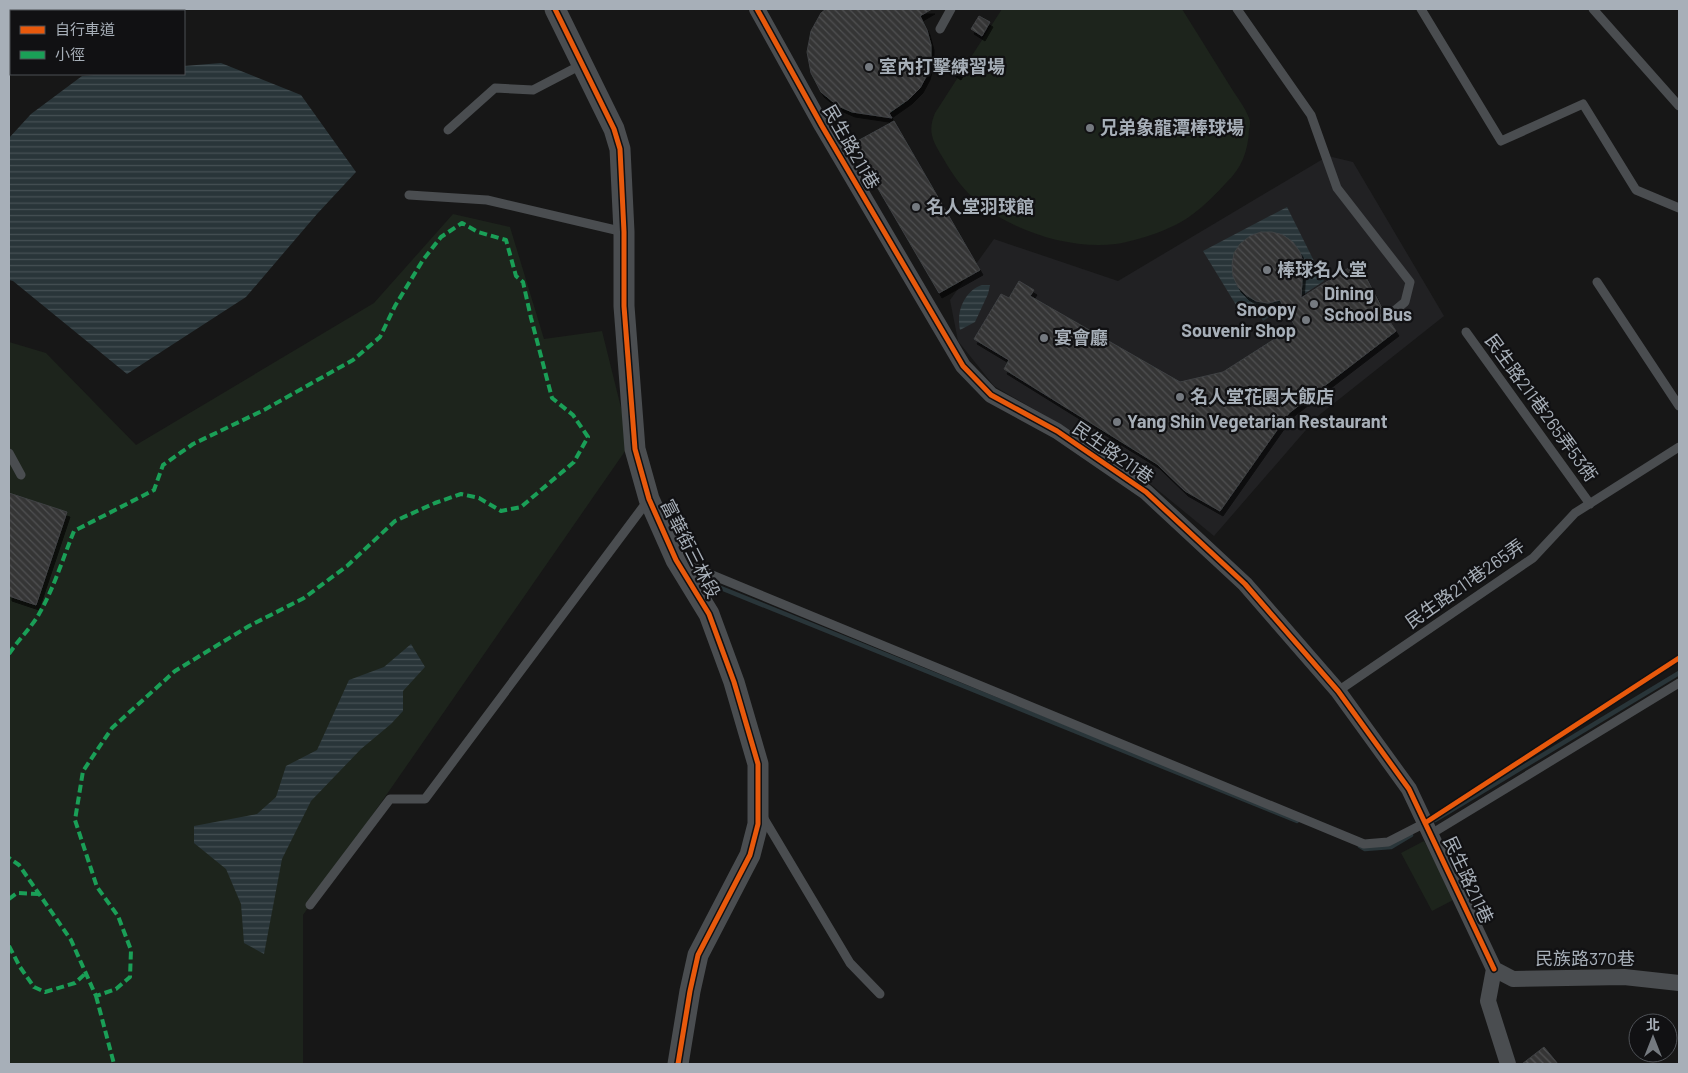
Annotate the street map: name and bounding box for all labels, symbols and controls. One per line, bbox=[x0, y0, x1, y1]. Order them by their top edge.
legend bbox=[10, 10, 185, 75]
text: 自行車道 bbox=[55, 20, 115, 38]
text: 小徑 bbox=[55, 45, 85, 63]
place label: 室內打擊練習場 bbox=[879, 55, 1005, 77]
marker: 室內打擊練習場 bbox=[863, 61, 875, 73]
street label: 民生路211巷 bbox=[819, 100, 885, 193]
place label: 兄弟象龍潭棒球場 bbox=[1100, 116, 1244, 138]
marker: 兄弟象龍潭棒球場 bbox=[1084, 122, 1096, 134]
place label: 名人堂羽球館 bbox=[926, 195, 1034, 217]
marker: 名人堂羽球館 bbox=[910, 201, 922, 213]
place label: 棒球名人堂 bbox=[1277, 258, 1367, 280]
marker: 棒球名人堂 bbox=[1261, 264, 1273, 276]
place label: Dining School Bus bbox=[1324, 282, 1412, 325]
place label: Snoopy Souvenir Shop bbox=[1181, 298, 1296, 341]
marker: Dining School Bus bbox=[1308, 298, 1320, 310]
marker: Snoopy Souvenir Shop bbox=[1300, 314, 1312, 326]
place label: 宴會廳 bbox=[1054, 326, 1108, 348]
street label: 民生路211巷265弄53衖 bbox=[1481, 329, 1603, 485]
marker: 宴會廳 bbox=[1038, 332, 1050, 344]
place label: 名人堂花園大飯店 bbox=[1190, 385, 1334, 407]
marker: 名人堂花園大飯店 bbox=[1174, 391, 1186, 403]
place label: Yang Shin Vegetarian Restaurant bbox=[1127, 410, 1388, 432]
street label: 民生路211巷 bbox=[1069, 416, 1158, 488]
marker: Yang Shin Vegetarian Restaurant bbox=[1111, 416, 1123, 428]
street label: 富華街三林段 bbox=[657, 495, 725, 602]
street label: 民生路211巷265弄 bbox=[1401, 534, 1528, 632]
street label: 民生路211巷 bbox=[1439, 832, 1499, 927]
street label: 民族路370巷 bbox=[1535, 947, 1635, 969]
north arrow bbox=[1628, 1013, 1678, 1063]
text: 北 bbox=[1646, 1016, 1660, 1033]

